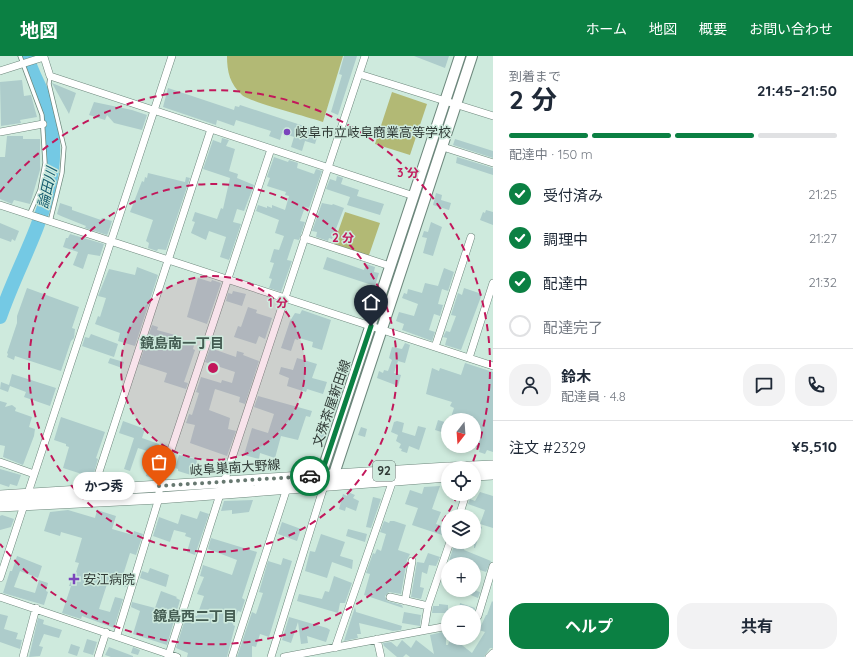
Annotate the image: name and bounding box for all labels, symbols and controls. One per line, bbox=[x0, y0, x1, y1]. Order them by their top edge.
text: 地図 bbox=[20, 18, 58, 42]
text: ホーム bbox=[585, 20, 627, 38]
text: 地図 bbox=[649, 20, 677, 38]
text: 概要 bbox=[699, 20, 727, 38]
text: お問い合わせ bbox=[749, 20, 833, 38]
text: 到着まで bbox=[509, 68, 561, 84]
text: 21:45–21:50 bbox=[757, 81, 837, 100]
text: 2 分 bbox=[509, 83, 557, 116]
place label: 岐阜市立岐阜商業高等学校 bbox=[295, 124, 451, 140]
marker: 岐阜市立岐阜商業高等学校 bbox=[282, 127, 292, 137]
text: 配達中 · 150 m bbox=[509, 146, 593, 162]
water label: 論田川 bbox=[34, 164, 61, 210]
text: 3 分 bbox=[397, 165, 419, 180]
icon: check bbox=[509, 183, 531, 205]
text: 受付済み bbox=[543, 186, 603, 205]
text: 21:25 bbox=[808, 186, 837, 202]
icon: check bbox=[509, 227, 531, 249]
text: 2 分 bbox=[332, 230, 354, 245]
text: 調理中 bbox=[543, 230, 588, 249]
text: 21:27 bbox=[809, 230, 837, 246]
icon: check bbox=[509, 271, 531, 293]
text: 配達中 bbox=[543, 274, 588, 293]
text: 21:32 bbox=[809, 274, 837, 290]
pin bbox=[354, 285, 388, 326]
icon: home bbox=[360, 291, 382, 313]
text: 1 分 bbox=[268, 295, 288, 310]
text: 配達完了 bbox=[543, 318, 603, 337]
district label: 鏡島南一丁目 bbox=[140, 334, 224, 352]
street label: 文殊茶屋新田線 bbox=[309, 357, 353, 449]
centre of rings bbox=[206, 361, 220, 375]
button: person bbox=[509, 364, 551, 406]
button: chat bbox=[743, 364, 785, 406]
button: phone bbox=[795, 364, 837, 406]
text: 鈴木 bbox=[561, 367, 591, 386]
text: 配達員 · 4.8 bbox=[561, 388, 626, 404]
north arrow bbox=[441, 413, 481, 453]
map controls bbox=[441, 413, 481, 645]
text: ¥5,510 bbox=[792, 437, 837, 456]
text: 注文 #2329 bbox=[509, 438, 586, 457]
pin bbox=[142, 445, 176, 486]
icon: bag bbox=[148, 451, 170, 473]
street label: 岐阜巣南大野線 bbox=[189, 456, 281, 478]
courier bbox=[290, 456, 330, 496]
road number: 92 bbox=[373, 461, 395, 481]
button: locate bbox=[441, 461, 481, 501]
icon: car bbox=[299, 465, 321, 487]
callout: かつ秀 bbox=[73, 472, 135, 500]
text: かつ秀 bbox=[84, 478, 124, 494]
button: layers bbox=[441, 509, 481, 549]
button: + bbox=[441, 557, 481, 597]
place label: 安江病院 bbox=[83, 571, 135, 587]
marker: 安江病院 bbox=[68, 573, 80, 585]
button: ヘルプ bbox=[509, 603, 669, 649]
button: 共有 bbox=[677, 603, 837, 649]
button: − bbox=[441, 605, 481, 645]
district label: 鏡島西二丁目 bbox=[153, 607, 237, 625]

